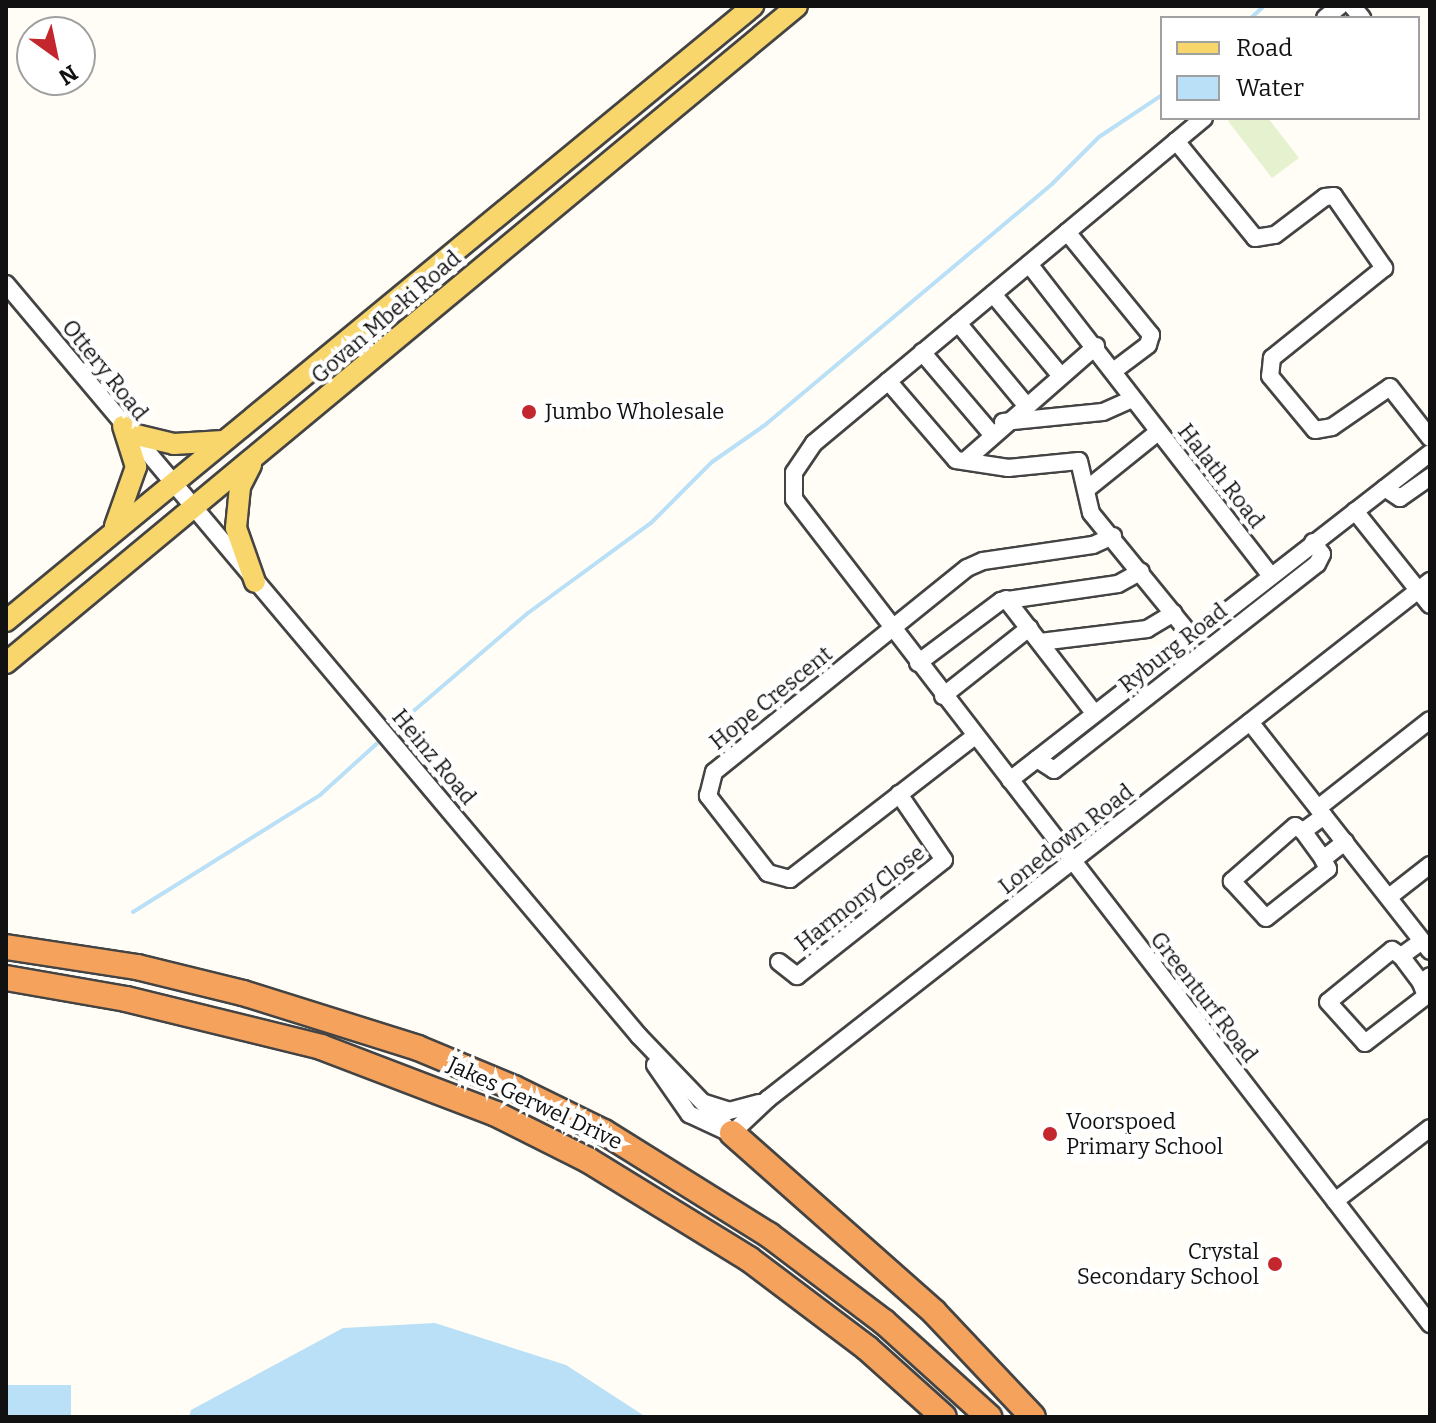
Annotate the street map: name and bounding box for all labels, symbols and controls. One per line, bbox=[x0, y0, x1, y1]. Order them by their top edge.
north arrow bbox=[16, 16, 96, 96]
legend bbox=[1160, 16, 1420, 120]
text: Road bbox=[1236, 34, 1292, 62]
text: N bbox=[54, 59, 83, 91]
text: Water bbox=[1236, 74, 1304, 102]
street label: Govan Mbeki Road bbox=[306, 245, 466, 389]
street label: Ottery Road bbox=[56, 314, 154, 426]
place label: Jumbo Wholesale bbox=[545, 399, 724, 425]
marker: Jumbo Wholesale bbox=[520, 403, 538, 421]
street label: Halath Road bbox=[1172, 419, 1270, 533]
street label: Ryburg Road bbox=[1114, 598, 1232, 698]
street label: Hope Crescent bbox=[705, 641, 837, 755]
street label: Heinz Road bbox=[386, 704, 482, 810]
street label: Lonedown Road bbox=[994, 778, 1138, 900]
street label: Harmony Close bbox=[790, 839, 930, 957]
street label: Greenturf Road bbox=[1145, 927, 1263, 1067]
street label: Jakes Gerwel Drive bbox=[443, 1051, 627, 1155]
place label: Voorspoed Primary School bbox=[1066, 1108, 1223, 1160]
marker: Voorspoed Primary School bbox=[1041, 1125, 1059, 1143]
place label: Crystal Secondary School bbox=[1077, 1238, 1259, 1290]
marker: Crystal Secondary School bbox=[1266, 1255, 1284, 1273]

